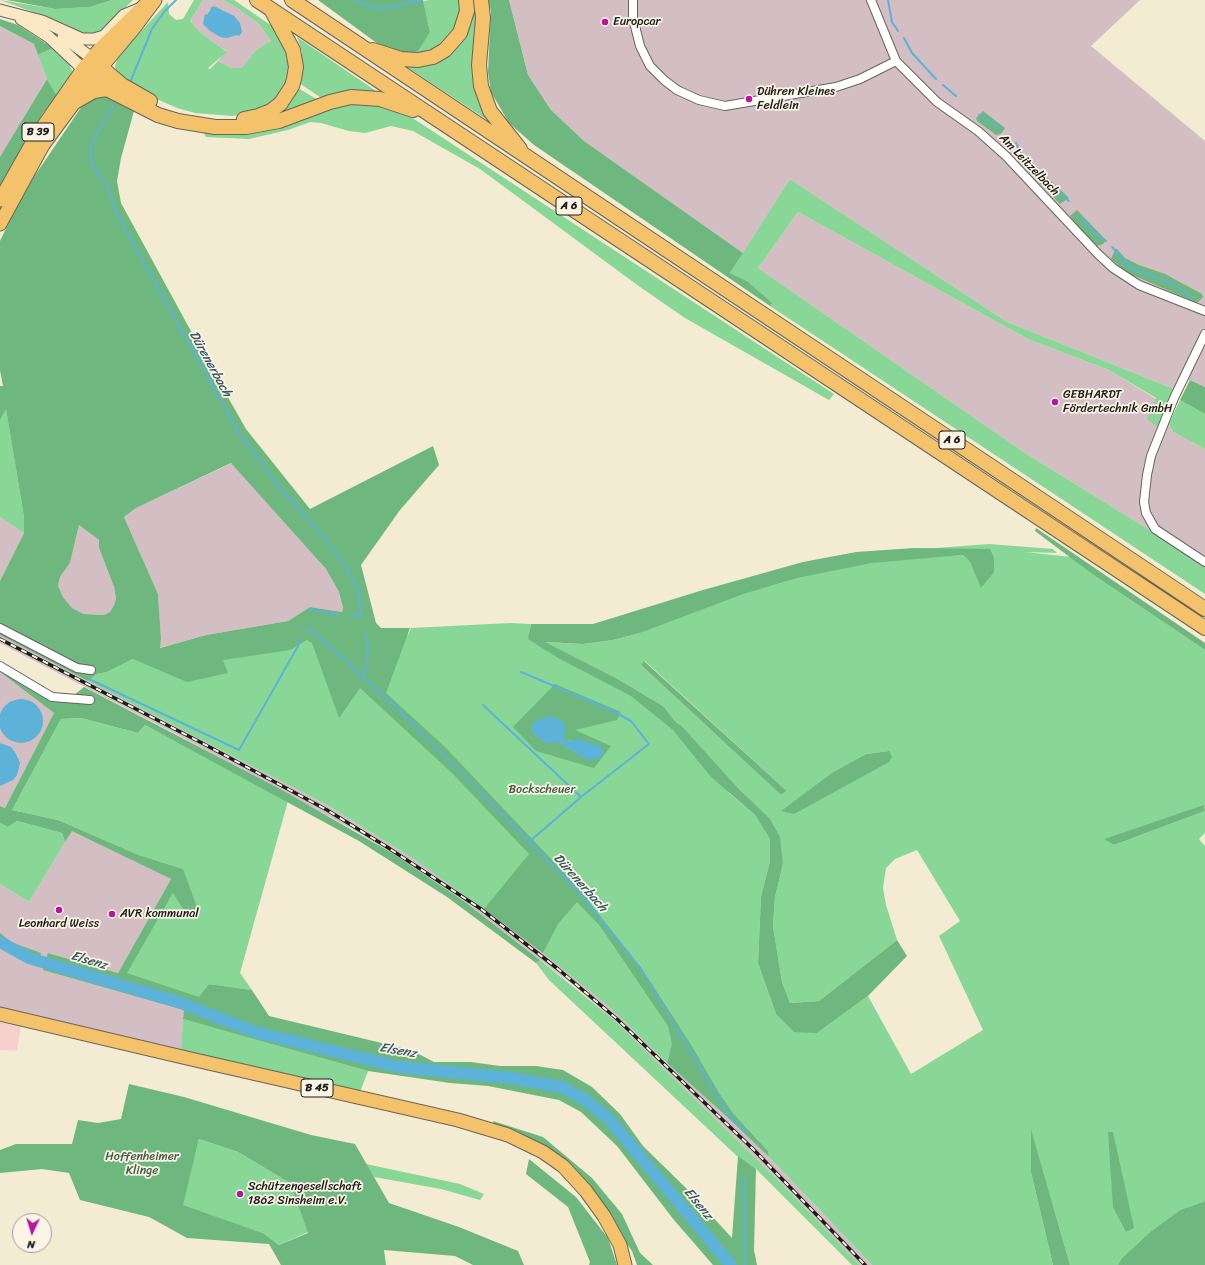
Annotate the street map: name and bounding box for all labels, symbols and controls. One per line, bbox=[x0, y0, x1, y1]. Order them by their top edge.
place label: Europcar bbox=[613, 15, 660, 29]
marker: Europcar bbox=[600, 17, 610, 27]
place label: Dühren Kleines Feldlein bbox=[757, 85, 835, 113]
marker: Dühren Kleines Feldlein bbox=[744, 94, 754, 104]
road number: B 39 bbox=[22, 123, 54, 141]
street label: Am Leitzelbach bbox=[996, 131, 1062, 199]
road number: A 6 bbox=[556, 197, 582, 215]
water label: Dürenerbach bbox=[186, 328, 234, 400]
place label: GEBHARDT Fördertechnik GmbH bbox=[1063, 388, 1173, 416]
marker: GEBHARDT Fördertechnik GmbH bbox=[1050, 397, 1060, 407]
road number: A 6 bbox=[939, 431, 965, 449]
park label: Bockscheuer bbox=[509, 783, 575, 797]
water label: Dürenerbach bbox=[550, 851, 610, 915]
marker: Leonhard Weiss bbox=[54, 905, 64, 915]
place label: AVR kommunal bbox=[120, 907, 199, 921]
marker: AVR kommunal bbox=[107, 909, 117, 919]
place label: Leonhard Weiss bbox=[19, 917, 99, 931]
water label: Elsenz bbox=[69, 948, 109, 974]
water label: Elsenz bbox=[379, 1040, 417, 1062]
road number: B 45 bbox=[301, 1079, 333, 1097]
park label: Hoffenheimer Klinge bbox=[105, 1150, 179, 1178]
place label: Schützengesellschaft 1862 Sinsheim e.V. bbox=[248, 1180, 362, 1208]
water label: Elsenz bbox=[680, 1185, 716, 1223]
marker: Schützengesellschaft 1862 Sinsheim e.V. bbox=[235, 1189, 245, 1199]
north arrow bbox=[12, 1213, 52, 1253]
text: N bbox=[27, 1235, 36, 1254]

